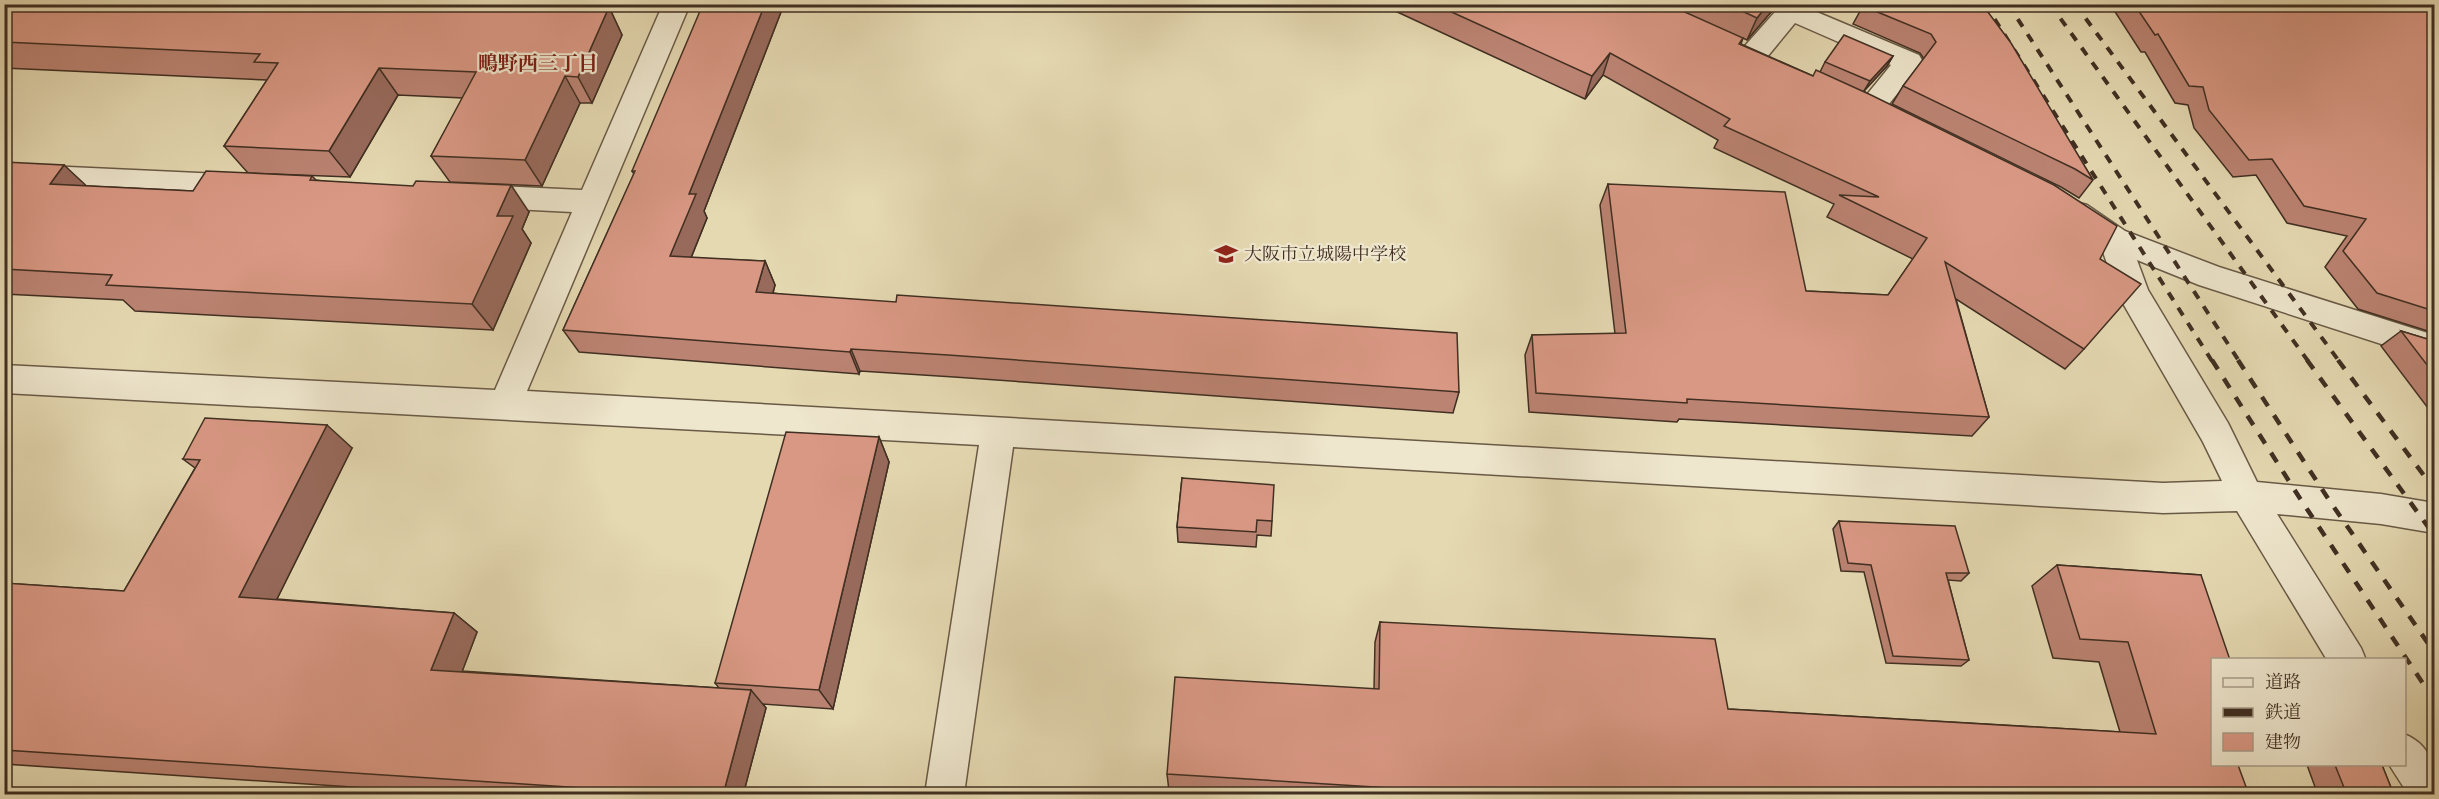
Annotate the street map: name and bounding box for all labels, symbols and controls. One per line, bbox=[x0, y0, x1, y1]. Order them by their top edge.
district label: 鴫野西三丁目 bbox=[478, 51, 598, 75]
school or university icon: 大阪市立城陽中学校 bbox=[1213, 241, 1239, 267]
place label: 大阪市立城陽中学校 bbox=[1244, 243, 1406, 265]
legend bbox=[2211, 658, 2406, 766]
text: 道路 bbox=[2265, 671, 2301, 693]
text: 鉄道 bbox=[2265, 701, 2301, 723]
text: 建物 bbox=[2265, 731, 2301, 753]

